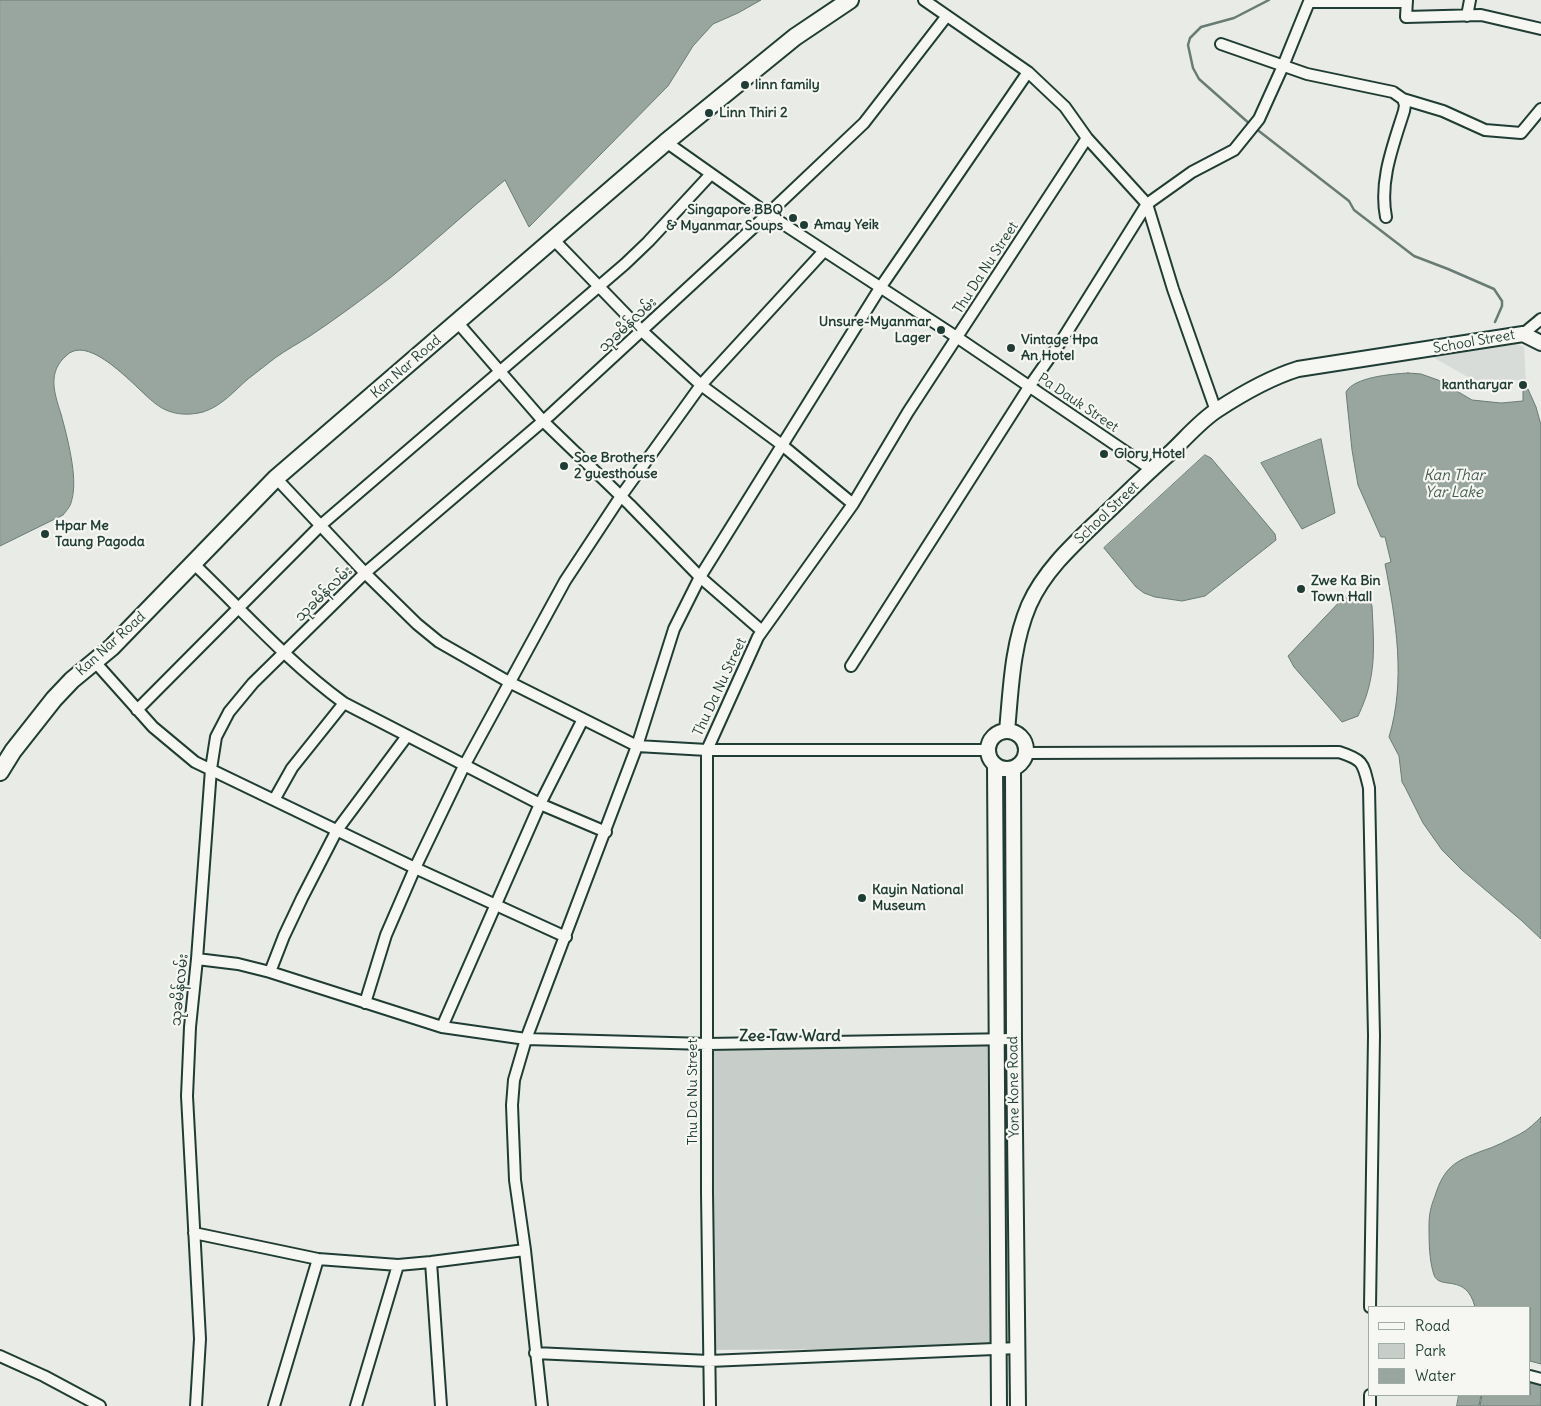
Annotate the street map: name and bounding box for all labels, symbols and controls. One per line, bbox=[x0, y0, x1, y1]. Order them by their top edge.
place label: linn family bbox=[755, 77, 820, 93]
marker: linn family bbox=[739, 79, 751, 91]
place label: Linn Thiri 2 bbox=[719, 105, 788, 121]
marker: Linn Thiri 2 bbox=[703, 107, 715, 119]
place label: Singapore BBQ & Myanmar Soups bbox=[666, 202, 783, 234]
marker: Singapore BBQ & Myanmar Soups bbox=[787, 212, 799, 224]
place label: Amay Yeik bbox=[814, 217, 879, 233]
marker: Amay Yeik bbox=[798, 219, 810, 231]
street label: Thu Da Nu Street bbox=[950, 219, 1022, 317]
street label: သုခမိန်လမ်း bbox=[596, 294, 660, 356]
place label: Unsure-Myanmar Lager bbox=[819, 314, 931, 347]
marker: Unsure-Myanmar Lager bbox=[935, 324, 947, 336]
street label: School Street bbox=[1432, 327, 1516, 357]
street label: Kan Nar Road bbox=[368, 332, 444, 402]
place label: Vintage Hpa An Hotel bbox=[1021, 332, 1098, 364]
marker: Vintage Hpa An Hotel bbox=[1005, 342, 1017, 354]
street label: Pa Dauk Street bbox=[1035, 370, 1121, 436]
place label: kantharyar bbox=[1442, 377, 1513, 393]
marker: kantharyar bbox=[1517, 379, 1529, 391]
place label: Glory Hotel bbox=[1114, 446, 1185, 462]
marker: Glory Hotel bbox=[1098, 448, 1110, 460]
place label: Soe Brothers 2 guesthouse bbox=[574, 450, 658, 482]
marker: Soe Brothers 2 guesthouse bbox=[558, 460, 570, 472]
water label: Kan Thar Yar Lake bbox=[1423, 467, 1485, 502]
street label: School Street bbox=[1071, 478, 1143, 548]
place label: Hpar Me Taung Pagoda bbox=[55, 518, 145, 550]
marker: Hpar Me Taung Pagoda bbox=[39, 528, 51, 540]
street label: သုခမိန်လမ်း bbox=[292, 563, 356, 625]
place label: Zwe Ka Bin Town Hall bbox=[1311, 573, 1381, 606]
marker: Zwe Ka Bin Town Hall bbox=[1295, 583, 1307, 595]
street label: Kan Nar Road bbox=[73, 609, 149, 679]
street label: Thu Da Nu Street bbox=[690, 635, 750, 739]
place label: Kayin National Museum bbox=[872, 882, 964, 914]
marker: Kayin National Museum bbox=[856, 892, 868, 904]
street label: သုခမိန်လမ်း bbox=[168, 953, 192, 1027]
district label: Zee Taw Ward bbox=[739, 1026, 841, 1046]
street label: Yone Kone Road bbox=[1005, 1036, 1023, 1138]
street label: Thu Da Nu Street bbox=[685, 1039, 701, 1145]
legend bbox=[1368, 1306, 1531, 1396]
text: Road bbox=[1415, 1316, 1450, 1335]
text: Park bbox=[1415, 1341, 1446, 1360]
text: Water bbox=[1415, 1366, 1456, 1385]

